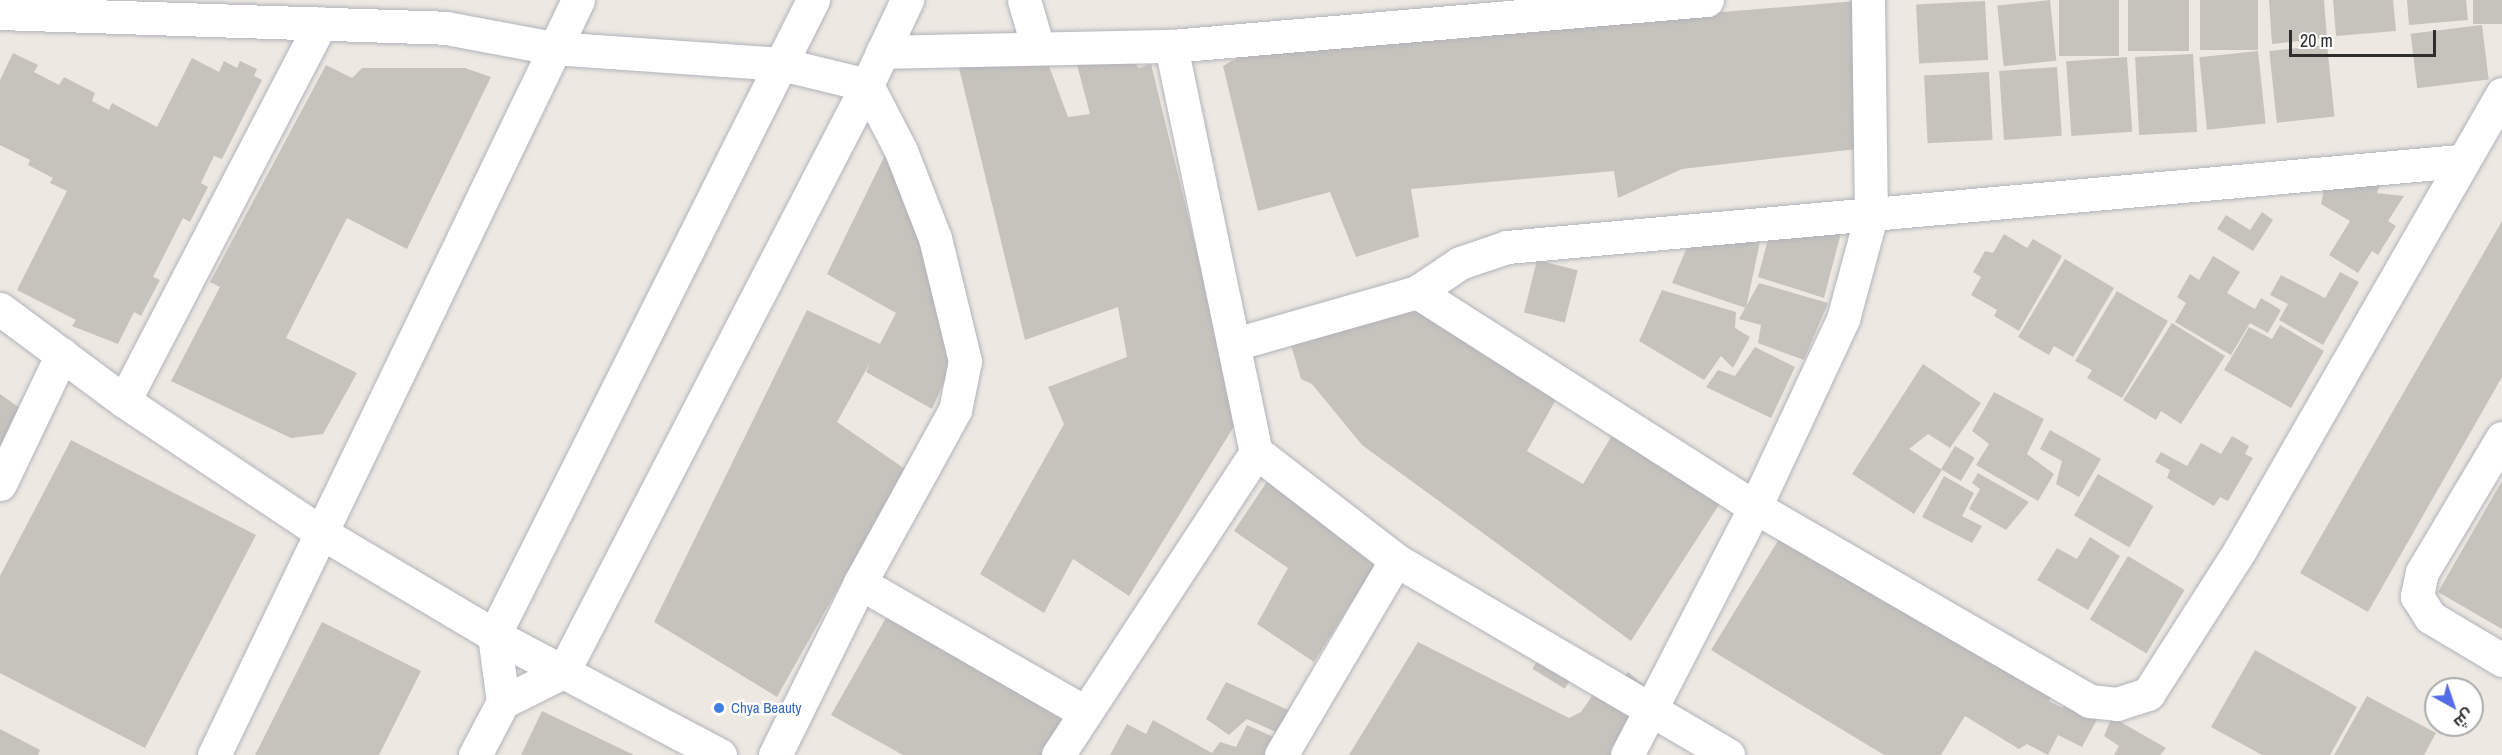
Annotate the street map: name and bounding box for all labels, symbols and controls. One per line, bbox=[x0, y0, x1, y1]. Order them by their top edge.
scale bar bbox=[2292, 18, 2439, 56]
text: 20 m bbox=[2300, 28, 2333, 53]
north arrow bbox=[2424, 677, 2484, 737]
place label: Chya Beauty bbox=[731, 699, 801, 717]
marker: Chya Beauty bbox=[712, 701, 726, 715]
text: ش bbox=[2449, 704, 2479, 734]

